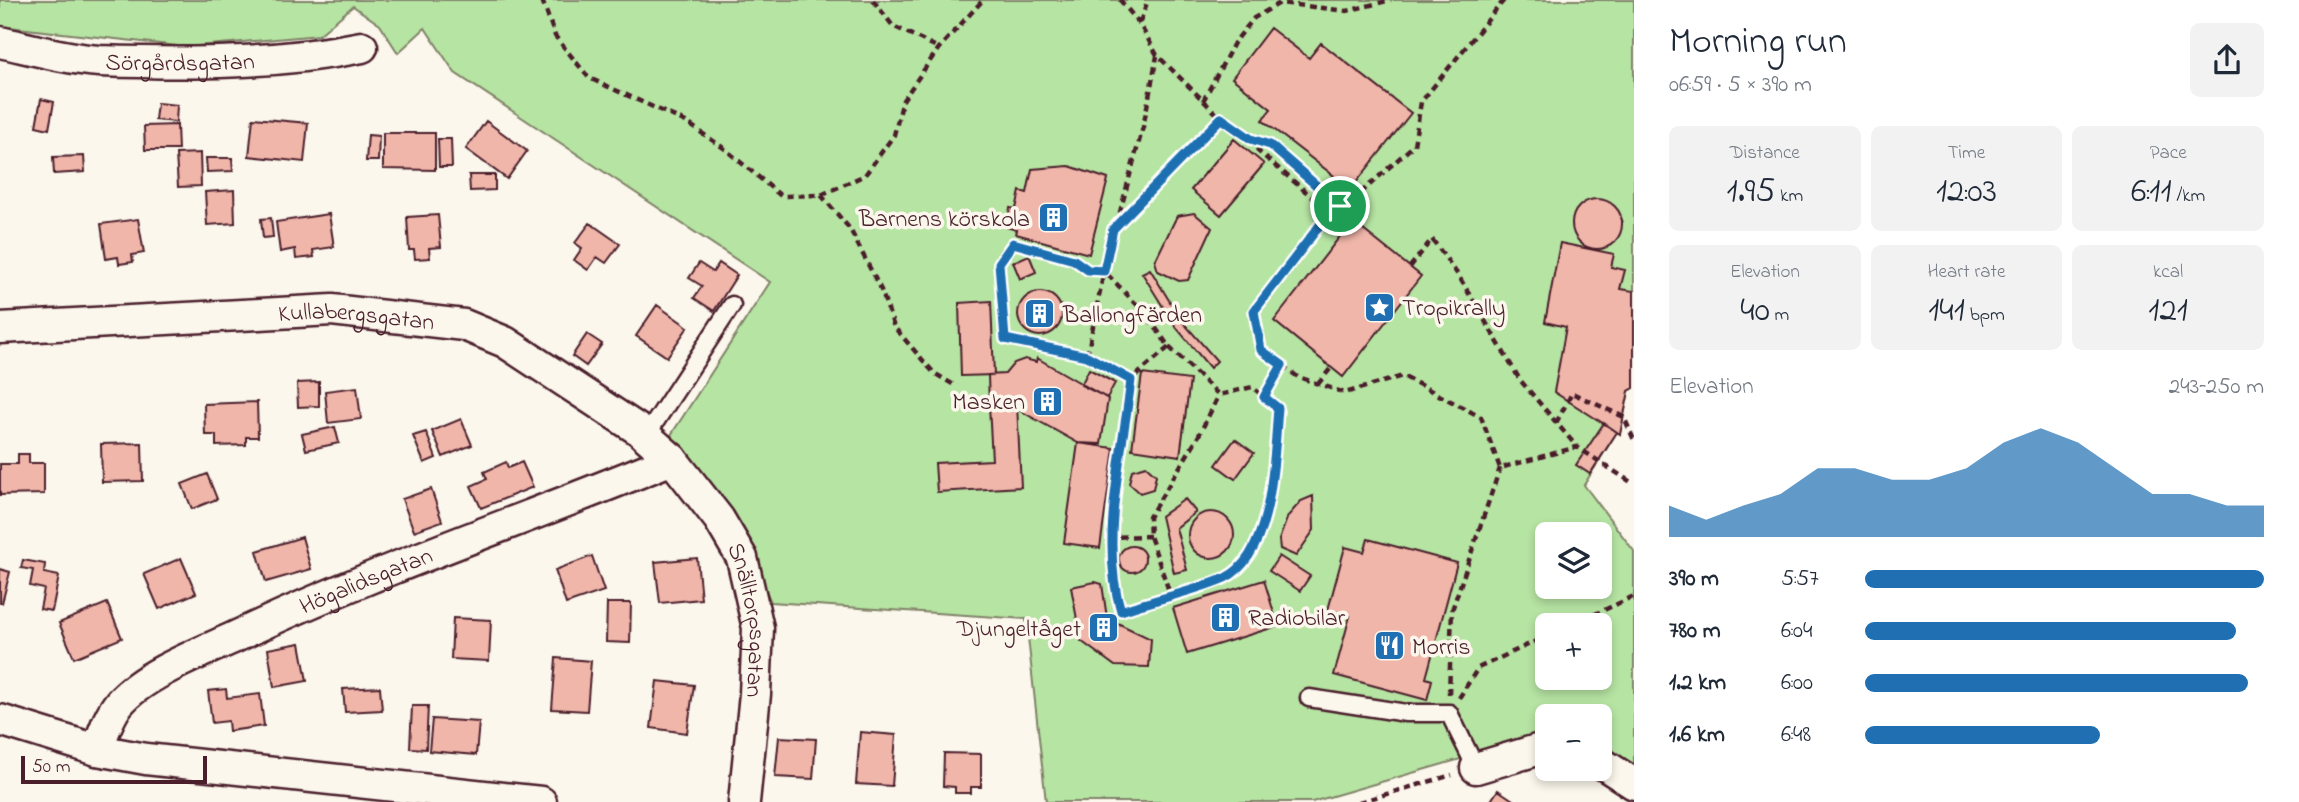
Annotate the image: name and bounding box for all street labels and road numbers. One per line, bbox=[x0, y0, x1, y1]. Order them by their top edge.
street label: Sörgårdsgatan bbox=[105, 45, 256, 83]
street label: Kullabergsgatan bbox=[277, 295, 436, 342]
street label: Snälltorpsgatan bbox=[717, 536, 773, 698]
street label: Högalidsgatan bbox=[295, 540, 438, 625]

